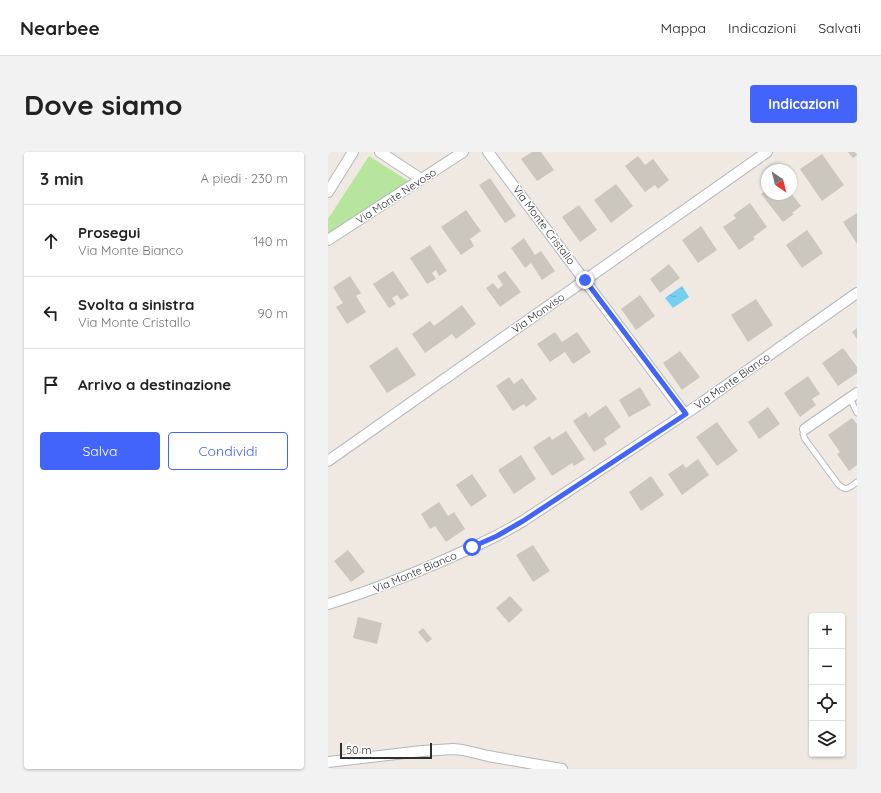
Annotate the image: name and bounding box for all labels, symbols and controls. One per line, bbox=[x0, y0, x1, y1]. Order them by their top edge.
text: Nearbee bbox=[20, 16, 100, 40]
text: Mappa bbox=[661, 19, 706, 37]
text: Indicazioni bbox=[728, 19, 796, 37]
text: Salvati bbox=[818, 19, 861, 37]
button: Indicazioni bbox=[750, 85, 857, 123]
text: Dove siamo bbox=[24, 87, 183, 122]
north arrow bbox=[761, 164, 797, 200]
street label: Via Monte Nevoso bbox=[353, 165, 439, 227]
text: 3 min bbox=[40, 168, 84, 189]
text: A piedi · 230 m bbox=[201, 170, 288, 186]
street label: Via Monte Cristallo bbox=[510, 183, 578, 268]
text: Prosegui bbox=[78, 223, 140, 242]
icon: ahead bbox=[40, 230, 62, 252]
text: 140 m bbox=[253, 233, 288, 249]
text: Via Monte Bianco bbox=[78, 242, 183, 258]
route end bbox=[576, 271, 594, 289]
street label: Via Monviso bbox=[509, 289, 567, 336]
text: Svolta a sinistra bbox=[78, 295, 194, 314]
icon: left bbox=[40, 302, 62, 324]
text: 90 m bbox=[258, 305, 288, 321]
text: Via Monte Cristallo bbox=[78, 314, 191, 330]
street label: Via Monte Bianco bbox=[691, 349, 773, 412]
icon: arrive bbox=[40, 374, 62, 396]
text: Arrivo a destinazione bbox=[78, 375, 231, 394]
button: Salva bbox=[40, 432, 160, 470]
button: Condividi bbox=[168, 432, 288, 470]
route start bbox=[463, 538, 481, 556]
street label: Via Monte Bianco bbox=[371, 548, 459, 596]
map controls bbox=[809, 613, 845, 757]
button: + bbox=[809, 613, 845, 649]
button: − bbox=[809, 649, 845, 685]
button: locate bbox=[809, 685, 845, 721]
button: layers bbox=[809, 721, 845, 757]
scale bar bbox=[340, 741, 432, 760]
text: 50 m bbox=[346, 743, 372, 757]

